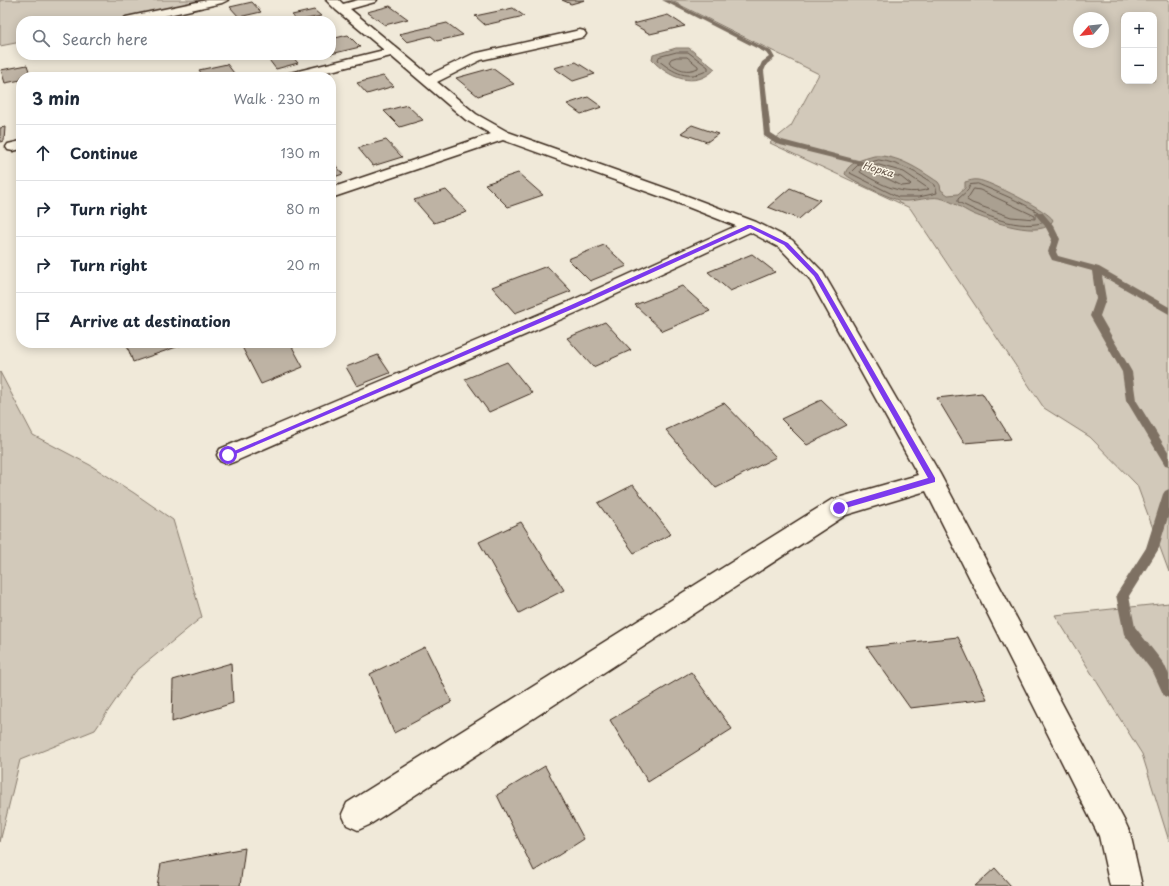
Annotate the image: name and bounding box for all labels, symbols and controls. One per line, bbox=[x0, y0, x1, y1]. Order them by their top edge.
north arrow bbox=[1073, 12, 1109, 48]
map controls bbox=[1121, 12, 1157, 84]
button: + bbox=[1121, 12, 1157, 48]
search box bbox=[16, 16, 336, 60]
icon: search bbox=[30, 27, 52, 49]
text: Search here bbox=[62, 27, 148, 50]
button: − bbox=[1121, 48, 1157, 84]
text: 3 min bbox=[32, 85, 80, 111]
text: Walk · 230 m bbox=[233, 89, 320, 108]
text: Continue bbox=[70, 141, 138, 164]
icon: ahead bbox=[32, 142, 54, 164]
text: 130 m bbox=[281, 143, 320, 162]
water label: Норка bbox=[861, 157, 896, 180]
text: Turn right bbox=[70, 197, 147, 220]
icon: right bbox=[32, 198, 54, 220]
text: 80 m bbox=[286, 199, 320, 218]
text: Turn right bbox=[70, 253, 147, 276]
icon: right bbox=[32, 254, 54, 276]
text: 20 m bbox=[286, 255, 320, 274]
text: Arrive at destination bbox=[70, 309, 231, 332]
icon: arrive bbox=[32, 310, 54, 332]
route start bbox=[219, 446, 237, 464]
route end bbox=[830, 499, 848, 517]

